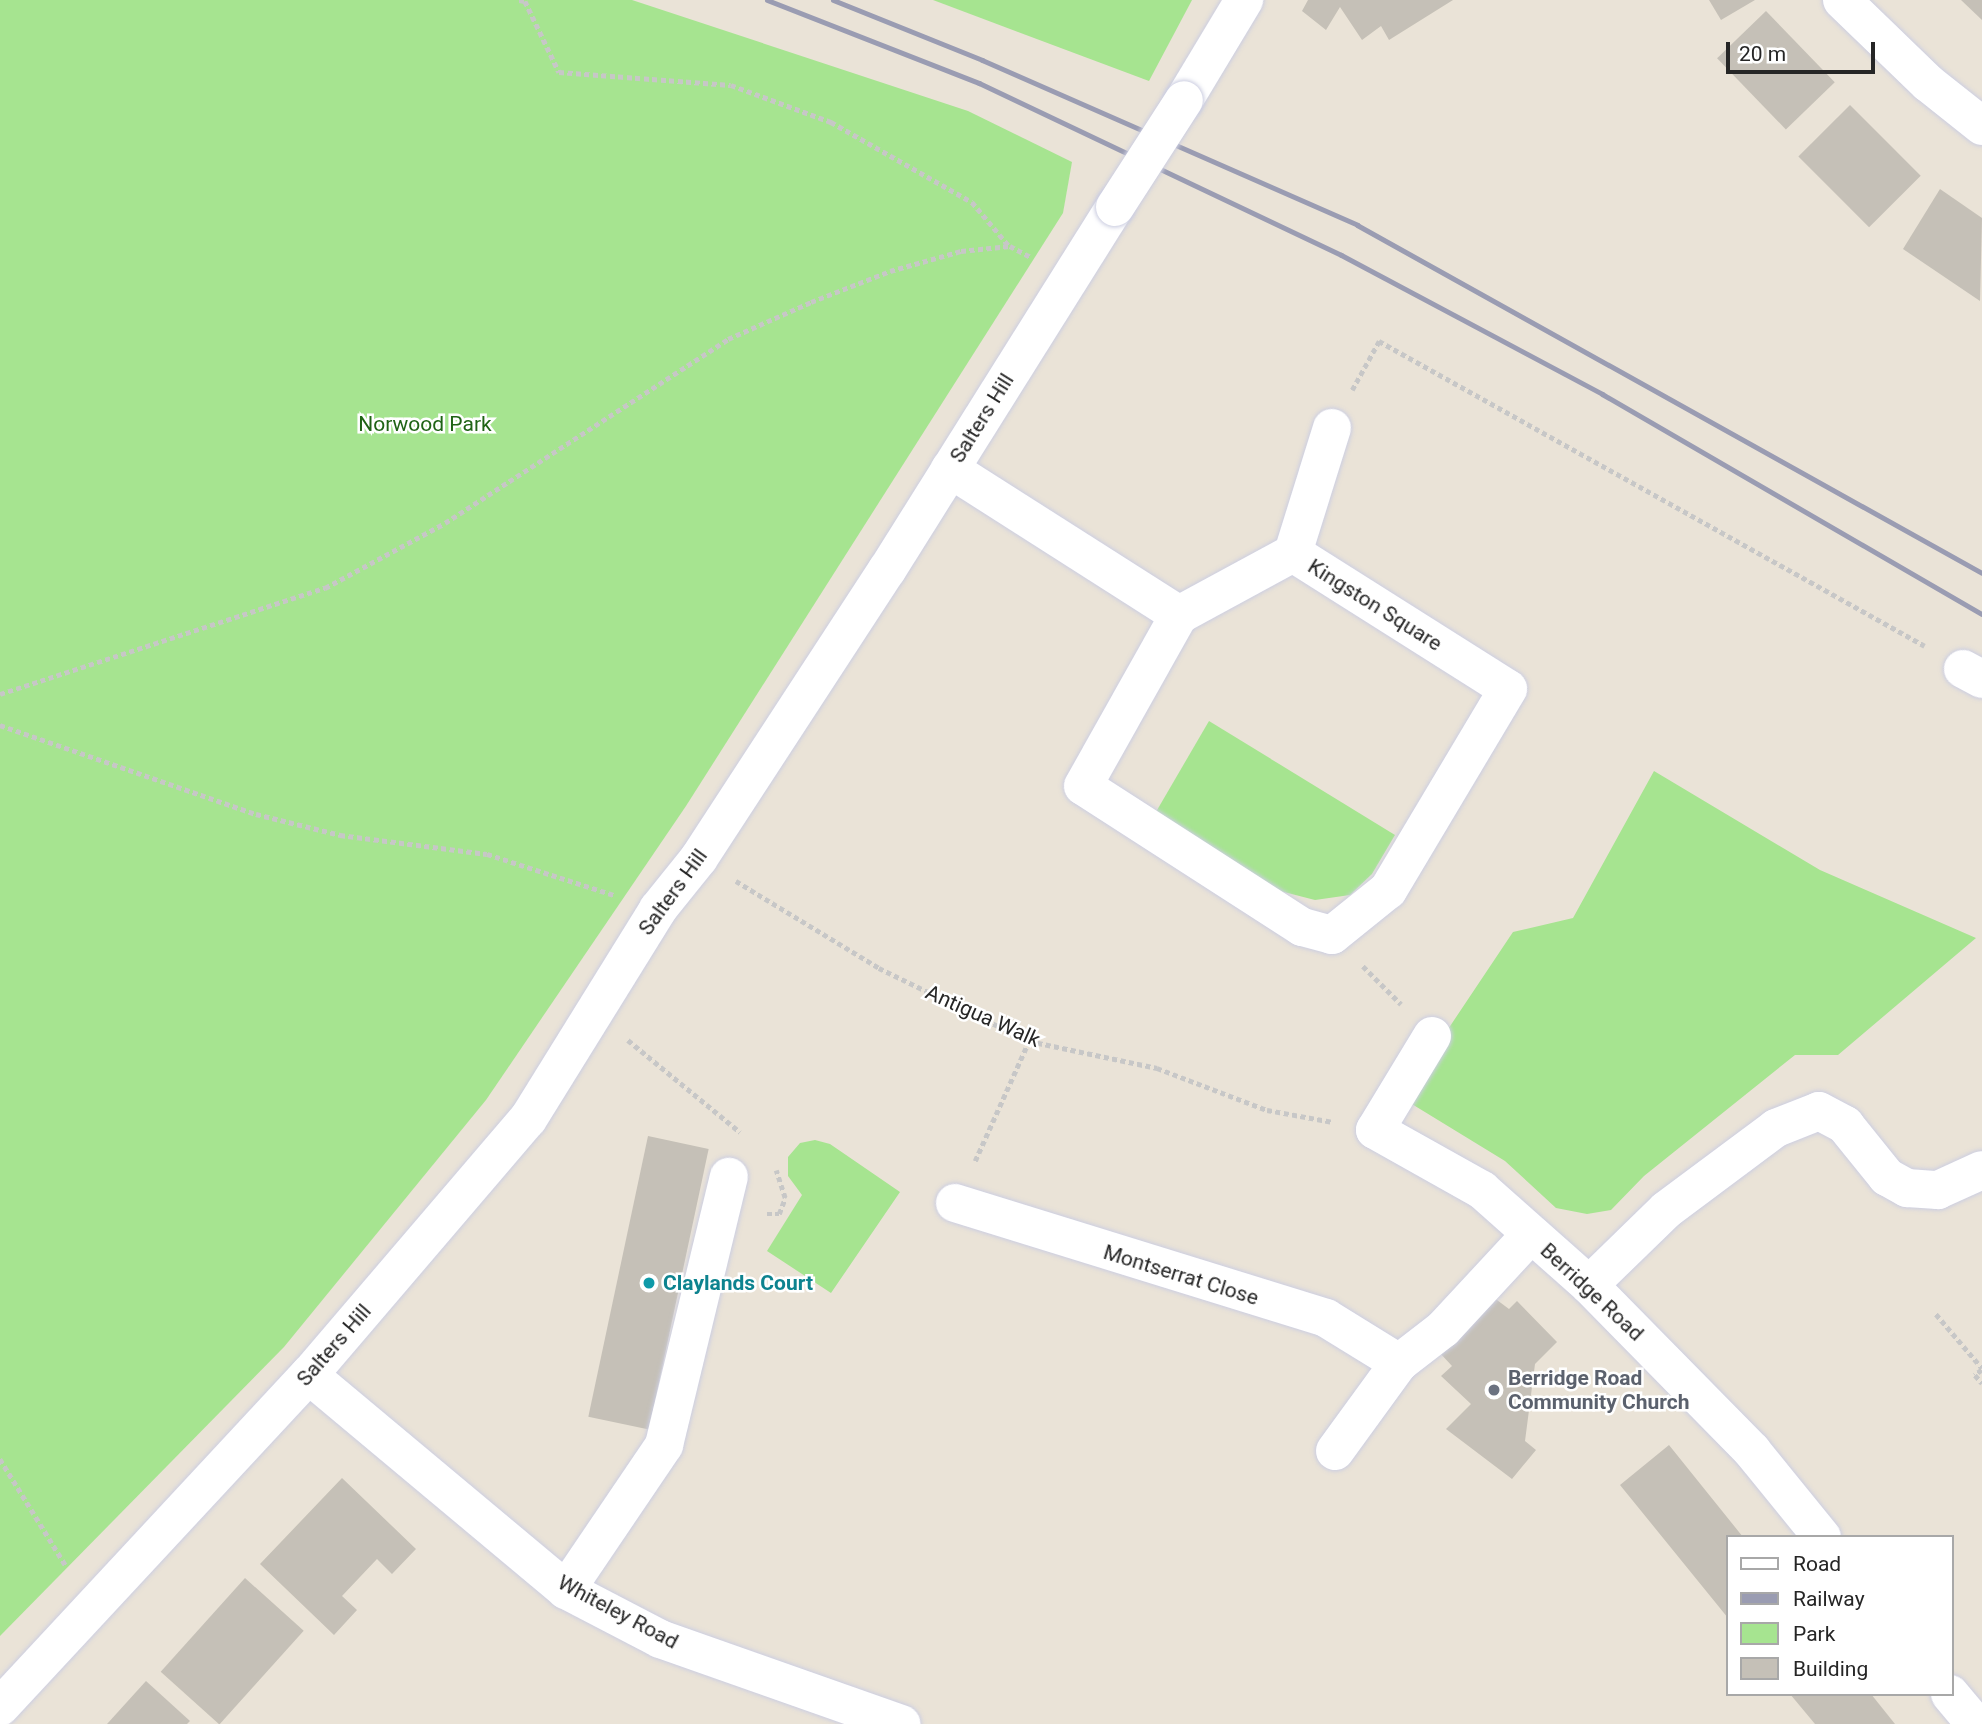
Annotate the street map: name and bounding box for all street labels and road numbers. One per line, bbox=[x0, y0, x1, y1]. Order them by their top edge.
street label: Salters Hill bbox=[945, 369, 1019, 467]
street label: Kingston Square bbox=[1303, 554, 1447, 656]
street label: Salters Hill bbox=[633, 844, 713, 940]
street label: Antigua Walk bbox=[922, 980, 1044, 1052]
street label: Berridge Road bbox=[1535, 1238, 1649, 1346]
street label: Montserrat Close bbox=[1100, 1239, 1262, 1311]
street label: Salters Hill bbox=[292, 1299, 376, 1391]
street label: Whiteley Road bbox=[553, 1570, 683, 1654]

